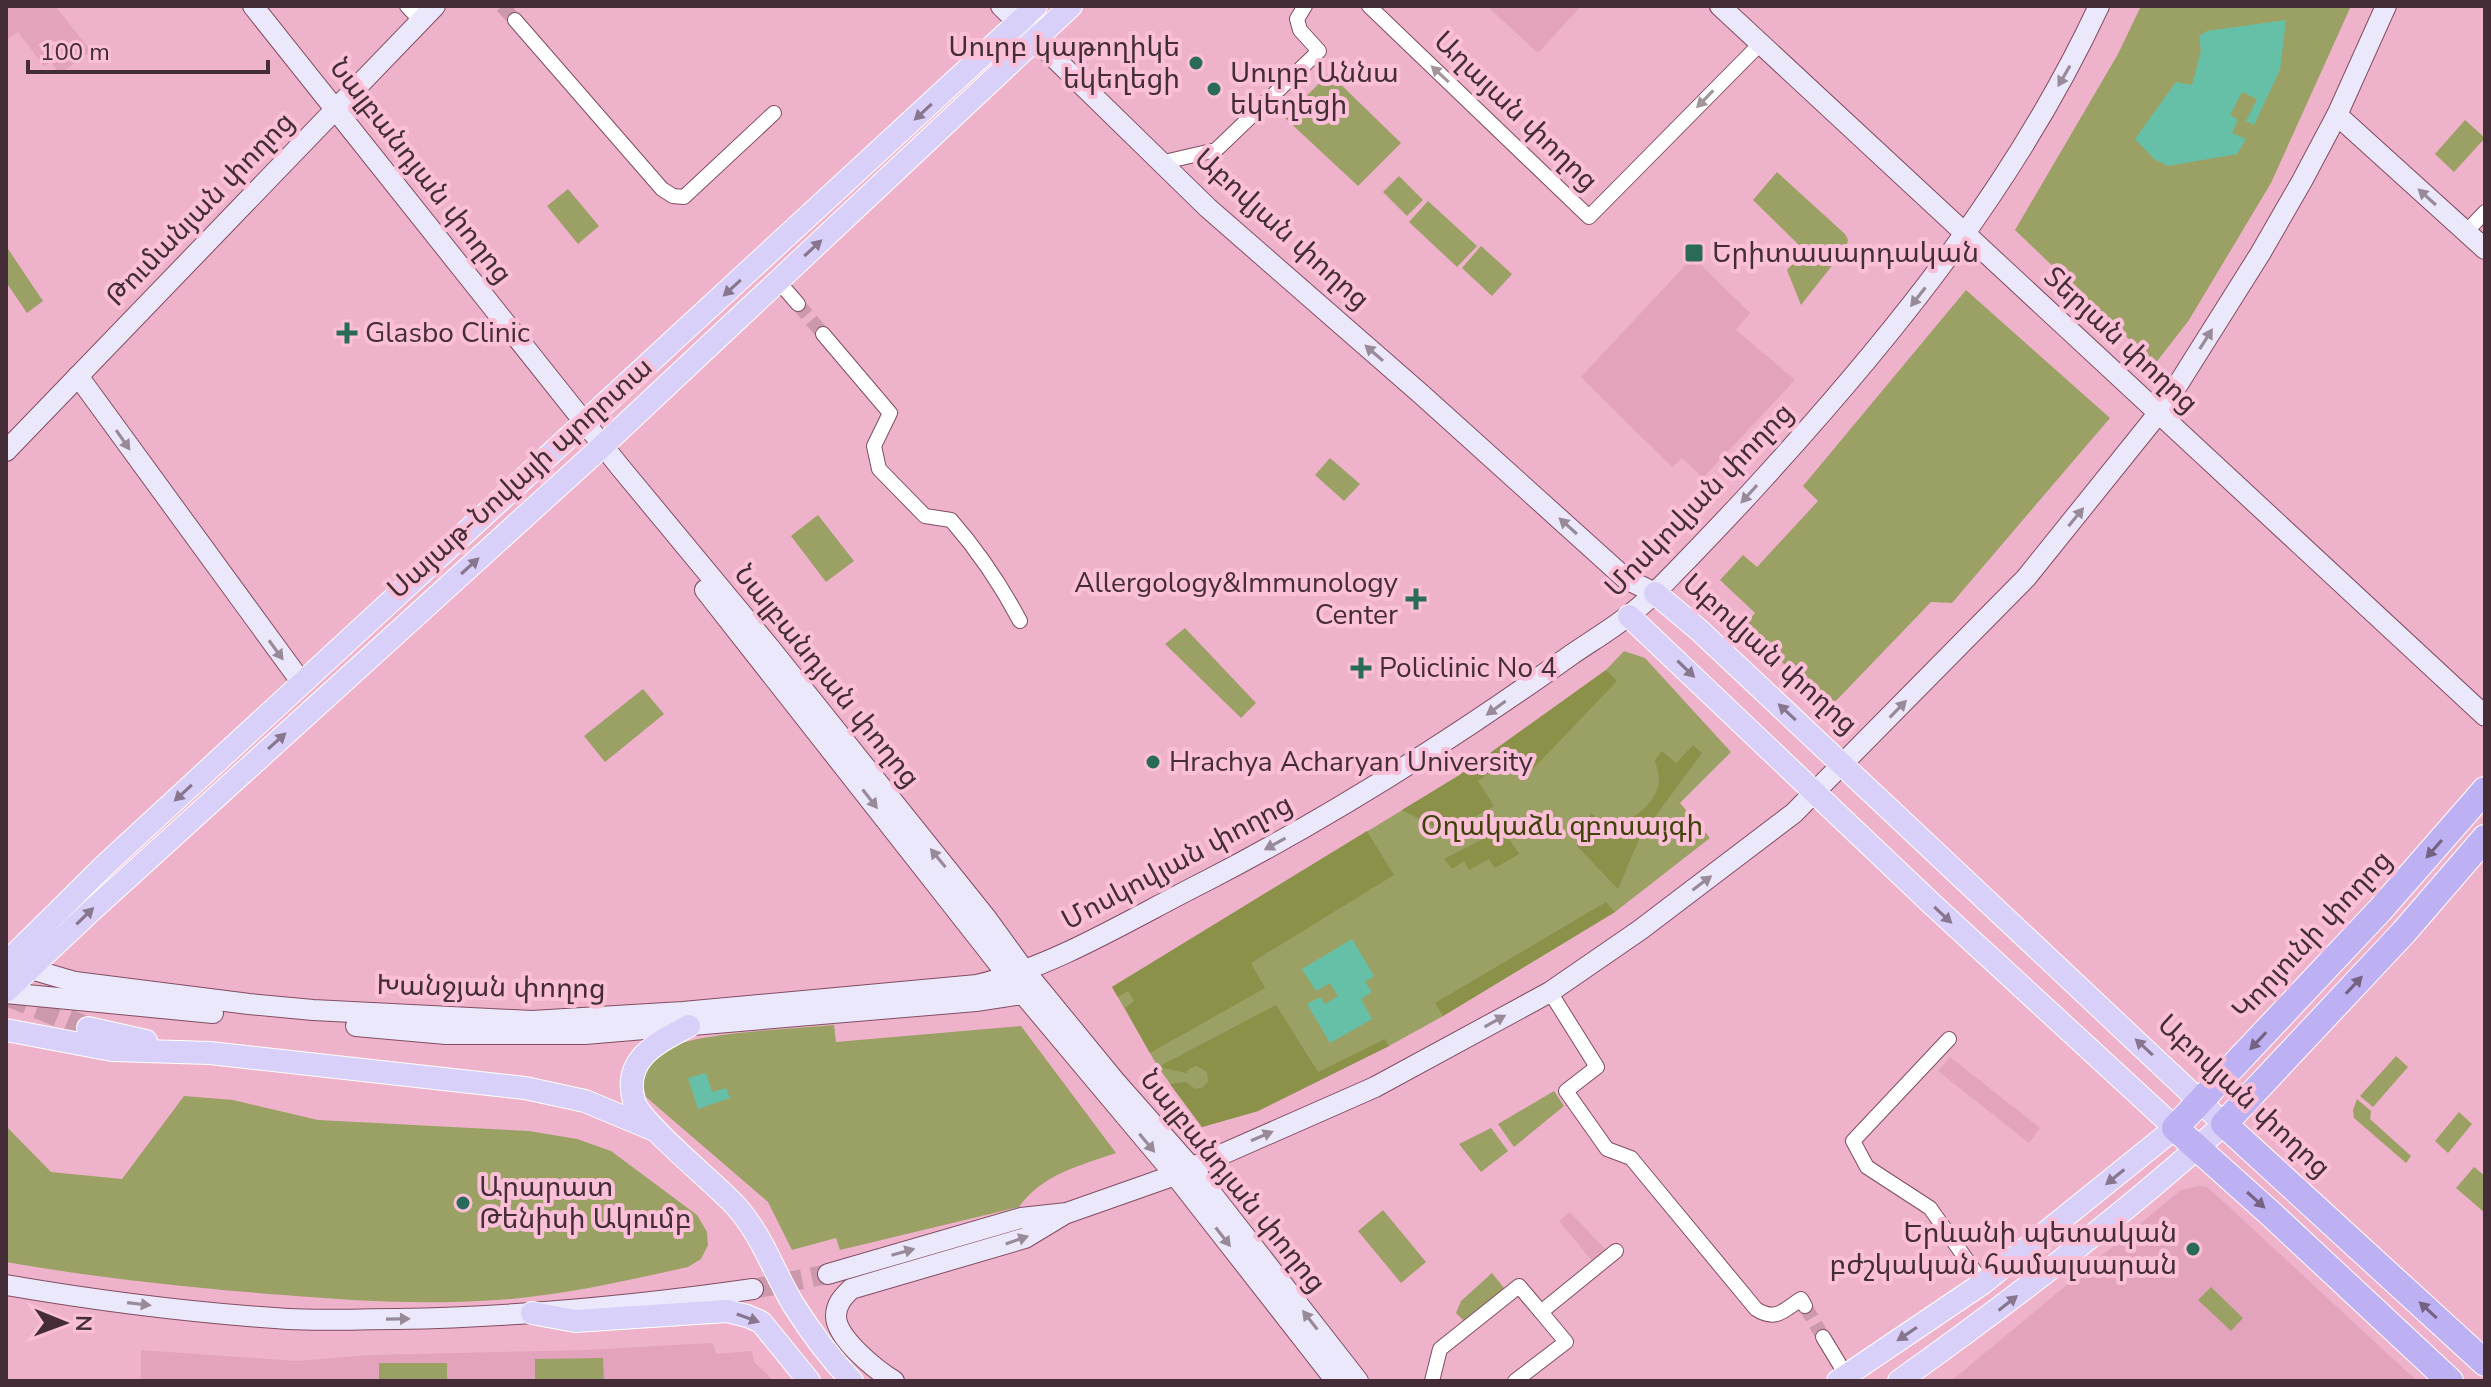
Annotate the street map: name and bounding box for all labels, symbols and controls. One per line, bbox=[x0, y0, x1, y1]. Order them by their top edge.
street label: Աղայան փողոց bbox=[1425, 23, 1607, 199]
scale bar bbox=[28, 24, 268, 74]
place label: Սուրբ կաթողիկե եկեղեցի bbox=[948, 28, 1180, 98]
text: 100 m bbox=[40, 36, 110, 68]
street label: Նալբանդյան փողոց bbox=[321, 50, 521, 292]
marker: Սուրբ կաթողիկե եկեղեցի bbox=[1187, 54, 1205, 72]
place label: Սուրբ Աննա եկեղեցի bbox=[1230, 54, 1399, 124]
one-way arrow bbox=[1431, 65, 1450, 83]
one-way arrow bbox=[2057, 65, 2071, 87]
marker: Սուրբ Աննա եկեղեցի bbox=[1205, 80, 1223, 98]
one-way arrow bbox=[1696, 89, 1715, 108]
one-way arrow bbox=[914, 102, 933, 120]
street label: Թումանյան փողոց bbox=[97, 103, 303, 315]
street label: Աբովյան փողոց bbox=[1186, 140, 1378, 318]
one-way arrow bbox=[2418, 188, 2437, 206]
place label: Երիտասարդական bbox=[1712, 234, 1979, 272]
one-way arrow bbox=[804, 239, 823, 257]
marker: Երիտասարդական bbox=[1683, 242, 1705, 264]
street label: Տերյան փողոց bbox=[2035, 258, 2207, 422]
one-way arrow bbox=[722, 278, 741, 296]
one-way arrow bbox=[1910, 287, 1926, 307]
place label: Glasbo Clinic bbox=[365, 314, 530, 352]
marker: Glasbo Clinic bbox=[336, 322, 358, 344]
one-way arrow bbox=[2199, 328, 2213, 350]
one-way arrow bbox=[1365, 345, 1385, 362]
street label: Սայաթ-Նովայի պողոտա bbox=[379, 348, 661, 608]
street label: Մոսկովյան փողոց bbox=[1596, 395, 1802, 605]
one-way arrow bbox=[115, 429, 130, 450]
one-way arrow bbox=[1741, 484, 1758, 504]
one-way arrow bbox=[2067, 507, 2084, 528]
one-way arrow bbox=[1559, 518, 1578, 536]
street label: Նալբանդյան փողոց bbox=[725, 556, 929, 796]
one-way arrow bbox=[460, 557, 479, 575]
place label: Allergology&Immunology Center bbox=[1074, 564, 1399, 634]
street label: Աբովյան փողոց bbox=[1674, 565, 1866, 743]
marker: Allergology&Immunology Center bbox=[1405, 588, 1427, 610]
one-way arrow bbox=[268, 640, 284, 660]
place label: Policlinic No 4 bbox=[1379, 649, 1557, 687]
marker: Policlinic No 4 bbox=[1350, 657, 1372, 679]
one-way arrow bbox=[1676, 659, 1695, 677]
one-way arrow bbox=[1486, 700, 1507, 715]
one-way arrow bbox=[1888, 700, 1907, 719]
one-way arrow bbox=[1778, 703, 1797, 721]
one-way arrow bbox=[268, 732, 287, 750]
place label: Hrachya Acharyan University bbox=[1169, 743, 1534, 781]
marker: Hrachya Acharyan University bbox=[1144, 753, 1162, 771]
one-way arrow bbox=[174, 784, 193, 802]
street label: Մոսկովյան փողոց bbox=[1055, 785, 1299, 939]
one-way arrow bbox=[861, 789, 877, 809]
park label: Օղակաձև զբոսայգի bbox=[1421, 807, 1703, 845]
one-way arrow bbox=[1264, 837, 1286, 851]
one-way arrow bbox=[2426, 838, 2443, 858]
street label: Կորյունի փողոց bbox=[2223, 842, 2401, 1028]
one-way arrow bbox=[930, 848, 947, 868]
one-way arrow bbox=[1692, 875, 1712, 891]
one-way arrow bbox=[1933, 905, 1952, 923]
one-way arrow bbox=[76, 907, 95, 925]
street label: Խանջյան փողոց bbox=[376, 966, 606, 1008]
one-way arrow bbox=[2345, 976, 2363, 995]
street label: Աբովյան փողոց bbox=[2149, 1006, 2339, 1186]
one-way arrow bbox=[1484, 1015, 1507, 1028]
one-way arrow bbox=[2250, 1031, 2268, 1050]
one-way arrow bbox=[2135, 1039, 2154, 1057]
street label: Նալբանդյան փողոց bbox=[1131, 1061, 1335, 1301]
one-way arrow bbox=[1251, 1130, 1274, 1143]
one-way arrow bbox=[1138, 1132, 1155, 1152]
place label: Արարատ Թենիսի Ակումբ bbox=[479, 1168, 691, 1238]
one-way arrow bbox=[2105, 1169, 2125, 1185]
one-way arrow bbox=[2245, 1191, 2265, 1208]
marker: Արարատ Թենիսի Ակումբ bbox=[454, 1194, 472, 1212]
place label: Երևանի պետական բժշկական համալսարան bbox=[1829, 1214, 2177, 1284]
one-way arrow bbox=[1214, 1227, 1230, 1247]
one-way arrow bbox=[1006, 1233, 1030, 1245]
marker: Երևանի պետական բժշկական համալսարան bbox=[2184, 1240, 2202, 1258]
one-way arrow bbox=[891, 1245, 915, 1258]
north arrow bbox=[24, 1283, 104, 1363]
one-way arrow bbox=[1998, 1295, 2018, 1311]
one-way arrow bbox=[126, 1298, 151, 1311]
one-way arrow bbox=[2418, 1302, 2437, 1320]
one-way arrow bbox=[1303, 1310, 1319, 1330]
one-way arrow bbox=[736, 1312, 760, 1324]
one-way arrow bbox=[386, 1313, 411, 1325]
text: N bbox=[68, 1315, 98, 1332]
one-way arrow bbox=[1897, 1326, 1918, 1341]

